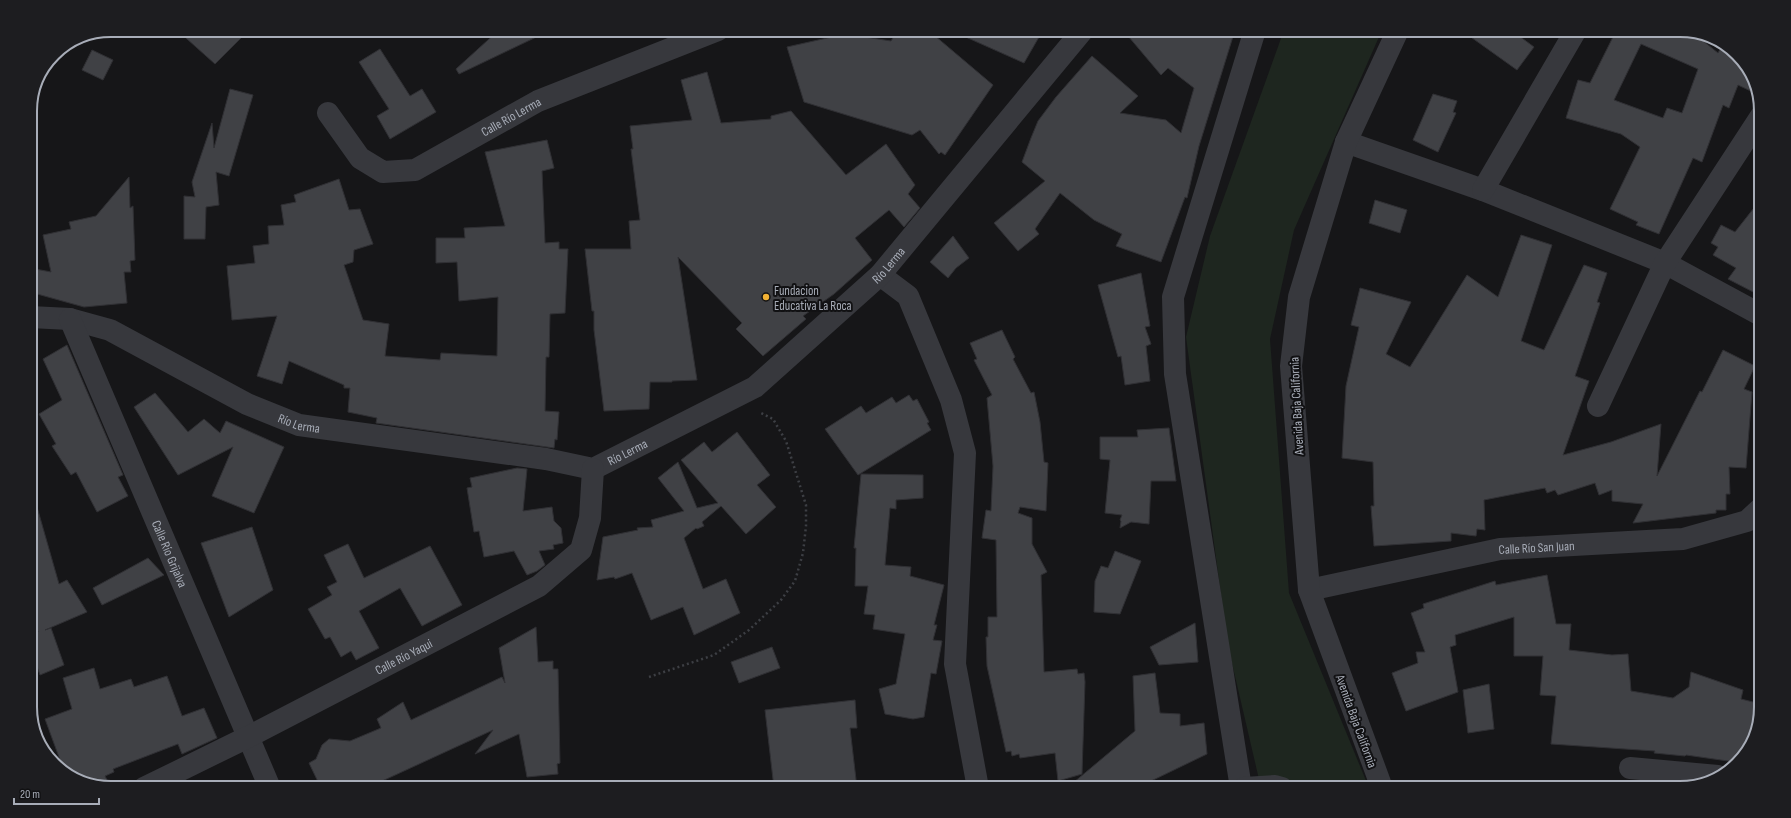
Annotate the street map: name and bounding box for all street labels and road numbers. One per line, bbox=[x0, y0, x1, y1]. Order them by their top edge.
street label: Calle Río Lerma bbox=[478, 94, 544, 140]
street label: Río Lerma bbox=[869, 244, 909, 287]
street label: Avenida Baja California bbox=[1286, 357, 1308, 456]
street label: Río Lerma bbox=[275, 410, 321, 437]
street label: Río Lerma bbox=[605, 436, 650, 469]
street label: Calle Río Grijalva bbox=[148, 518, 190, 590]
street label: Calle Río San Juan bbox=[1498, 538, 1575, 558]
street label: Calle Río Yaqui bbox=[373, 636, 435, 679]
street label: Avenida Baja California bbox=[1331, 672, 1380, 770]

